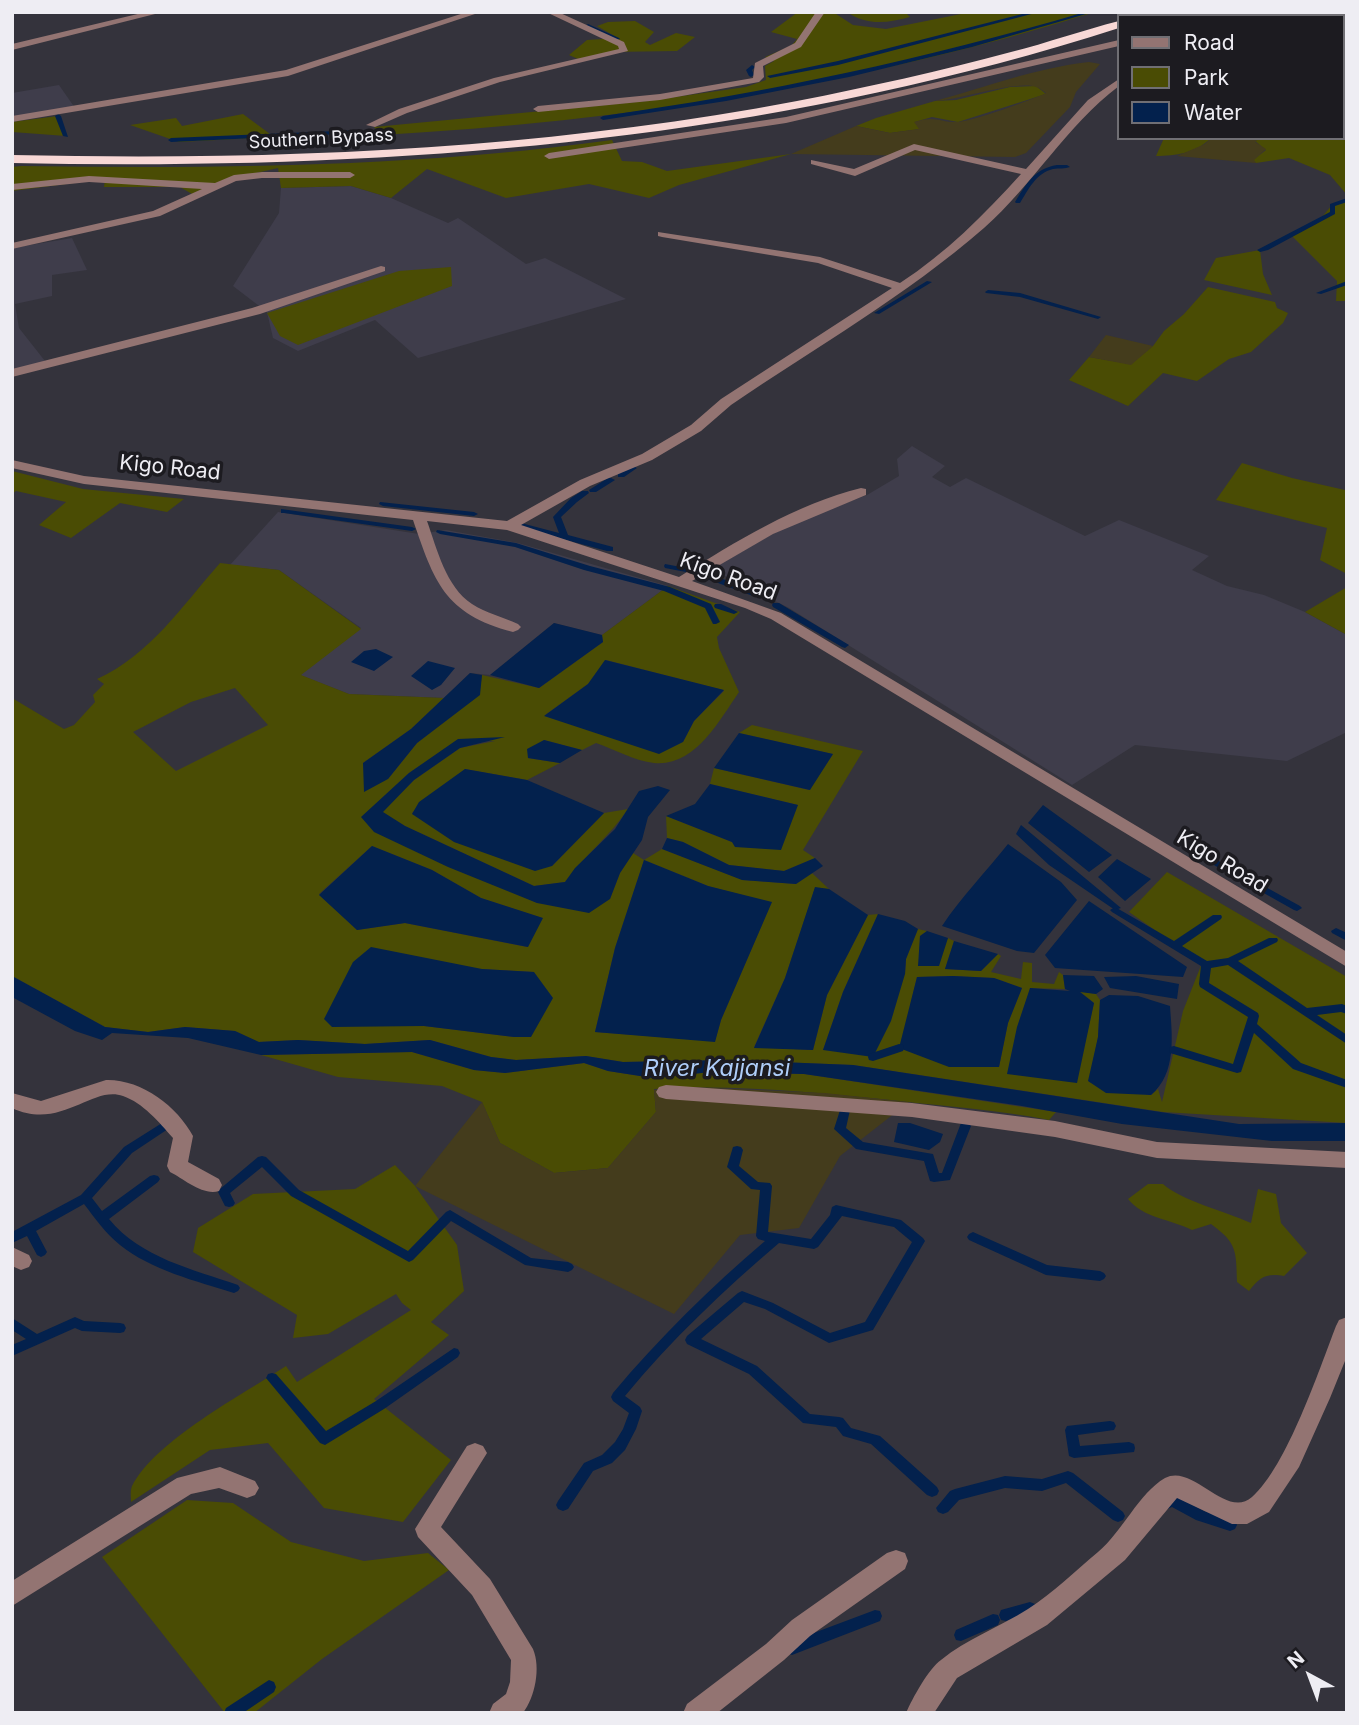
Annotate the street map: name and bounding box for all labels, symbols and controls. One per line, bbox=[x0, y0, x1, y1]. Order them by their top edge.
legend bbox=[1118, 14, 1345, 140]
text: Road bbox=[1184, 30, 1235, 55]
text: Park bbox=[1184, 65, 1229, 90]
text: Water bbox=[1184, 100, 1242, 125]
street label: Southern Bypass bbox=[248, 124, 394, 154]
street label: Kigo Road bbox=[118, 450, 222, 486]
street label: Kigo Road bbox=[676, 548, 780, 606]
street label: Kigo Road bbox=[1172, 825, 1272, 899]
water label: River Kajjansi bbox=[644, 1055, 790, 1083]
north arrow bbox=[1275, 1641, 1345, 1711]
text: N bbox=[1283, 1646, 1309, 1673]

